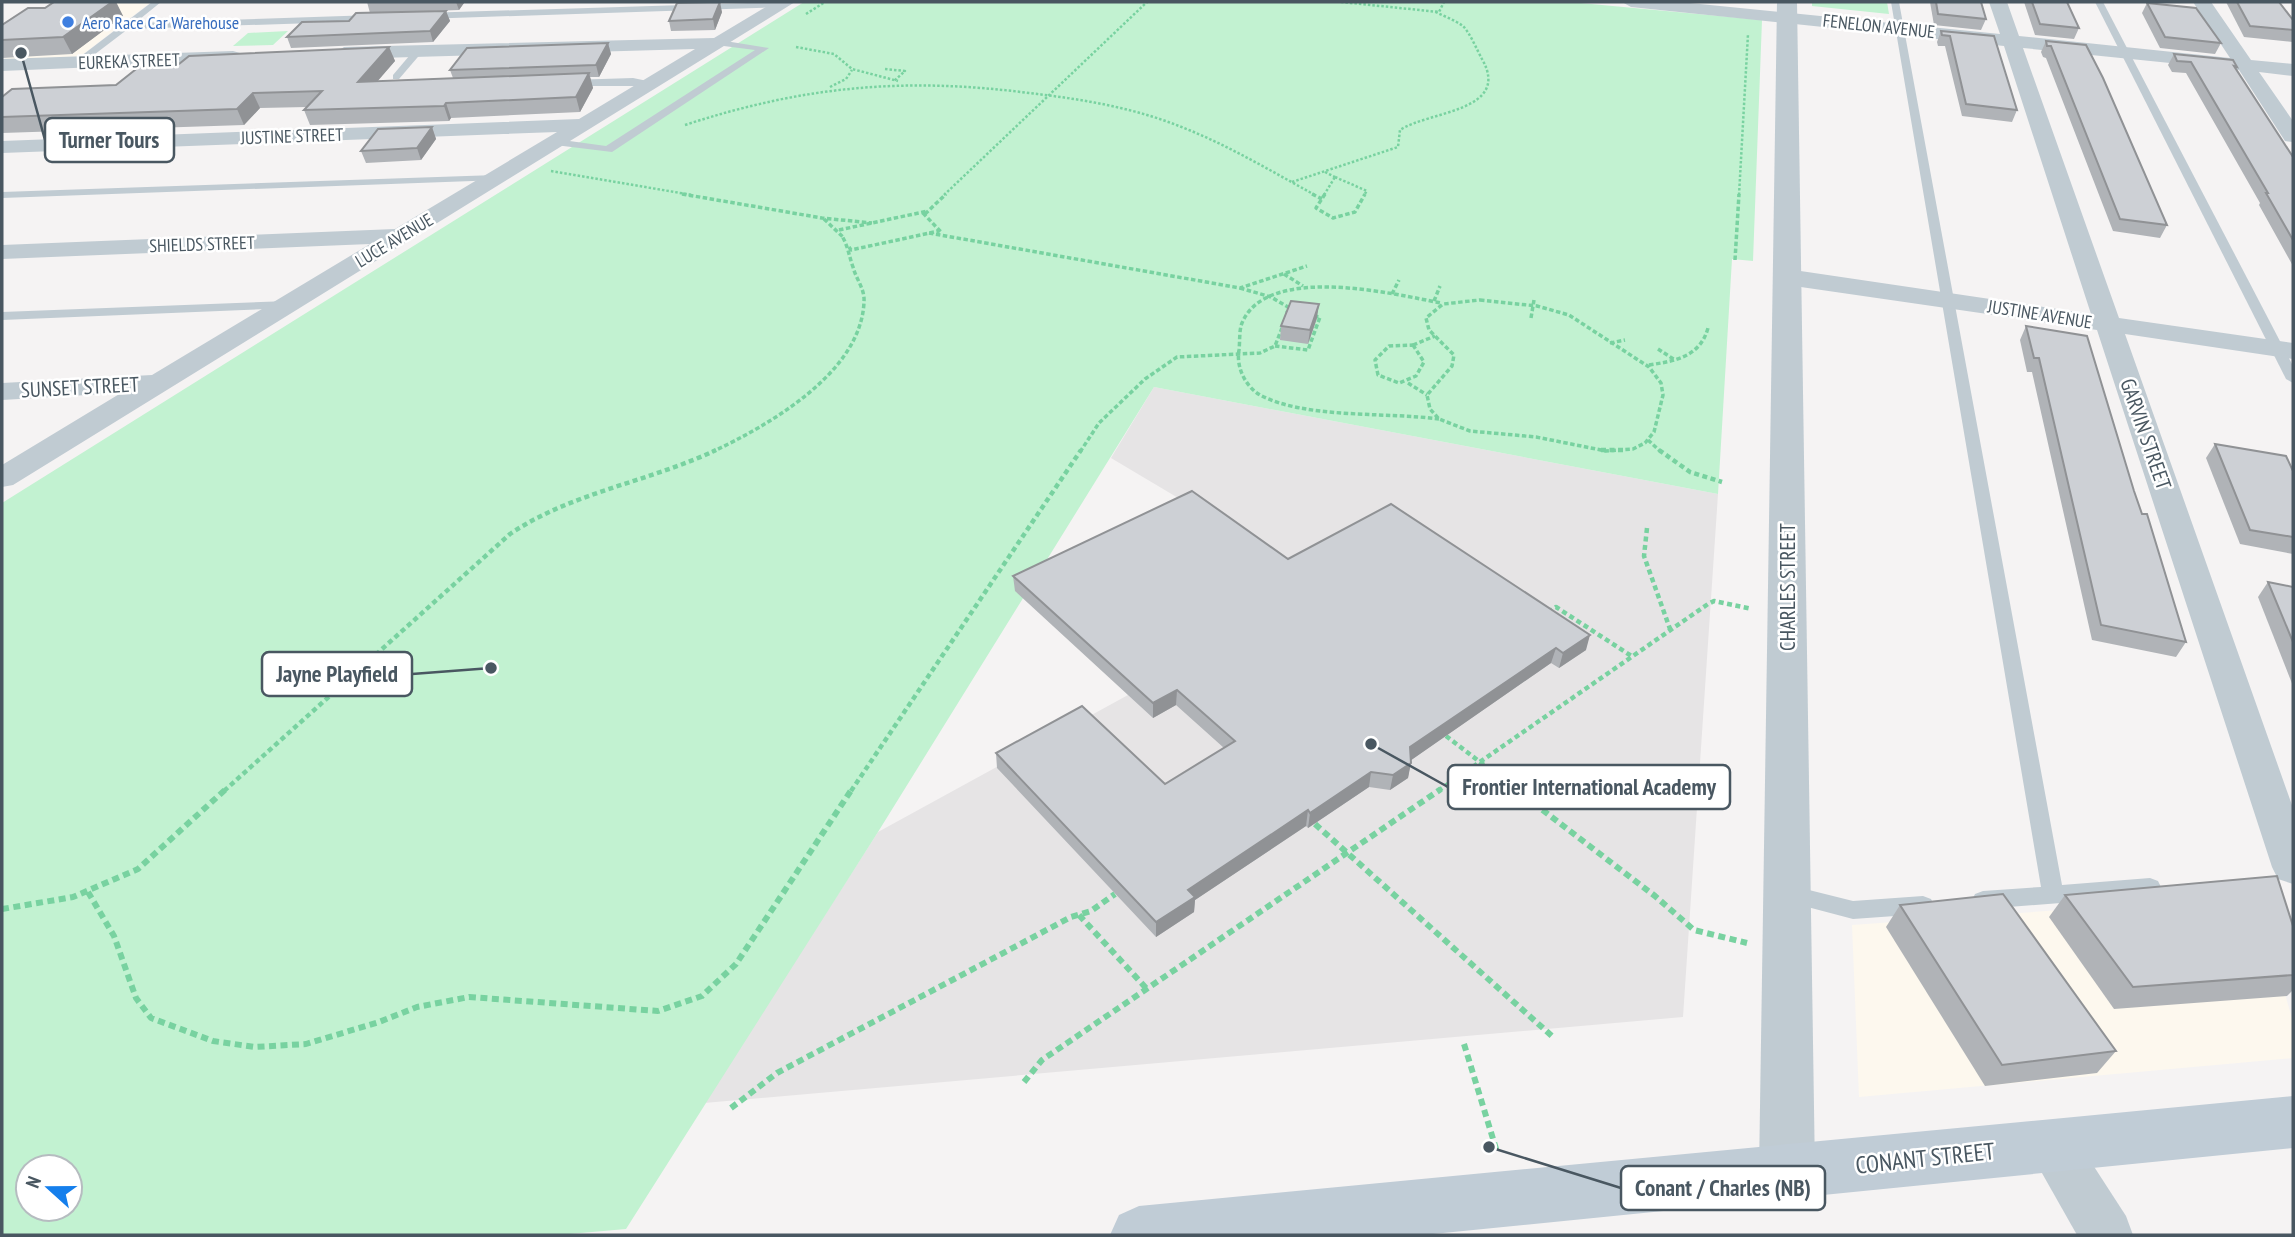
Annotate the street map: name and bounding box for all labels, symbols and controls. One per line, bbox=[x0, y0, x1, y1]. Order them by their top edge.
street label: FENELON AVENUE bbox=[1822, 9, 1936, 43]
place label: Aero Race Car Warehouse bbox=[82, 11, 239, 34]
marker: Aero Race Car Warehouse bbox=[60, 14, 76, 30]
street label: EUREKA STREET bbox=[78, 48, 180, 74]
callout: Turner Tours bbox=[45, 118, 174, 162]
street label: JUSTINE STREET bbox=[239, 123, 344, 149]
text: Turner Tours bbox=[59, 125, 159, 154]
street label: LUCE AVENUE bbox=[351, 208, 437, 272]
street label: SHIELDS STREET bbox=[149, 231, 255, 257]
street label: JUSTINE AVENUE bbox=[1985, 294, 2094, 334]
street label: SUNSET STREET bbox=[20, 370, 140, 404]
street label: GARVIN STREET bbox=[2114, 375, 2178, 494]
street label: CHARLES STREET bbox=[1774, 522, 1801, 651]
callout: Jayne Playfield bbox=[262, 652, 412, 696]
text: Jayne Playfield bbox=[275, 659, 398, 688]
callout: Frontier International Academy bbox=[1448, 765, 1730, 809]
text: Frontier International Academy bbox=[1462, 772, 1717, 801]
street label: CONANT STREET bbox=[1854, 1135, 1996, 1181]
north arrow bbox=[14, 1153, 84, 1223]
callout: Conant / Charles (NB) bbox=[1621, 1166, 1825, 1210]
text: N bbox=[20, 1173, 46, 1191]
text: Conant / Charles (NB) bbox=[1635, 1173, 1811, 1202]

